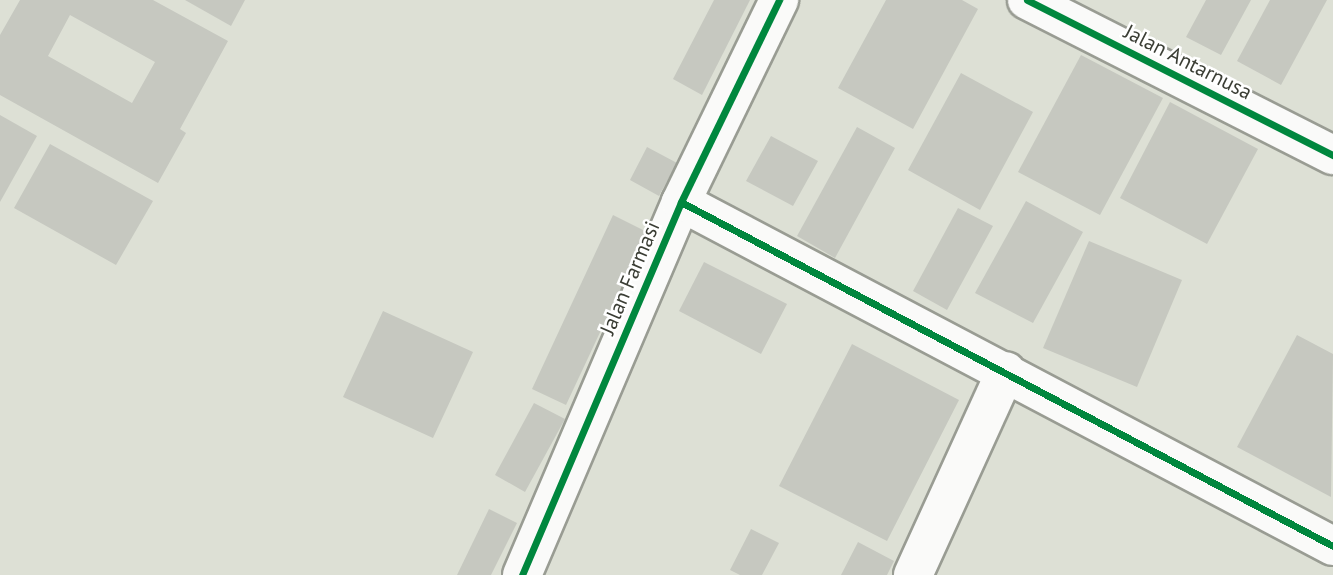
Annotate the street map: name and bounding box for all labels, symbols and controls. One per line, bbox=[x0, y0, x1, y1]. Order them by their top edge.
street label: Jalan Antarnusa bbox=[1120, 19, 1256, 105]
street label: Jalan Farmasi bbox=[595, 218, 665, 338]

